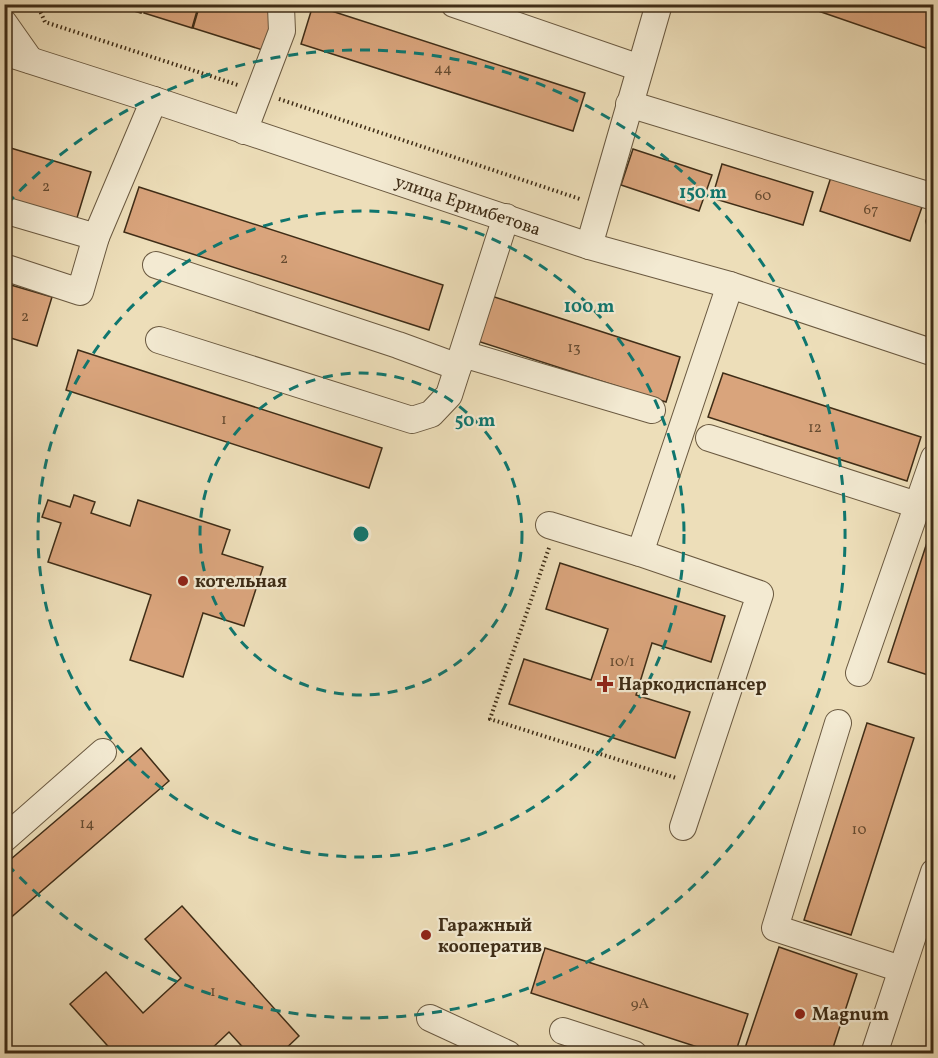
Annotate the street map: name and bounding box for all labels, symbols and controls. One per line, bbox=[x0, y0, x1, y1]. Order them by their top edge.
house number: 44 bbox=[434, 59, 452, 80]
street label: улица Еримбетова bbox=[391, 170, 544, 243]
house number: 2 bbox=[42, 177, 50, 198]
text: 150 m bbox=[679, 181, 727, 206]
house number: 60 bbox=[755, 186, 771, 207]
house number: 67 bbox=[864, 200, 878, 221]
house number: 2 bbox=[280, 249, 288, 270]
text: 100 m bbox=[564, 295, 614, 320]
house number: 2 bbox=[21, 307, 29, 328]
house number: 13 bbox=[567, 338, 581, 359]
text: 50 m bbox=[455, 409, 495, 434]
house number: 1 bbox=[221, 410, 227, 431]
house number: 12 bbox=[808, 418, 822, 439]
centre of rings bbox=[351, 524, 371, 544]
place label: котельная bbox=[195, 570, 287, 595]
marker: котельная bbox=[176, 574, 190, 588]
house number: 10/1 bbox=[609, 652, 635, 673]
place label: Наркодиспансер bbox=[618, 673, 767, 698]
marker: Наркодиспансер bbox=[596, 675, 614, 693]
house number: 14 bbox=[80, 814, 94, 835]
house number: 10 bbox=[852, 820, 866, 841]
place label: Гаражный кооператив bbox=[438, 914, 542, 960]
marker: Гаражный кооператив bbox=[419, 928, 433, 942]
house number: 1 bbox=[210, 982, 216, 1003]
house number: 9А bbox=[631, 994, 650, 1015]
place label: Magnum bbox=[812, 1003, 889, 1028]
marker: Magnum bbox=[793, 1007, 807, 1021]

